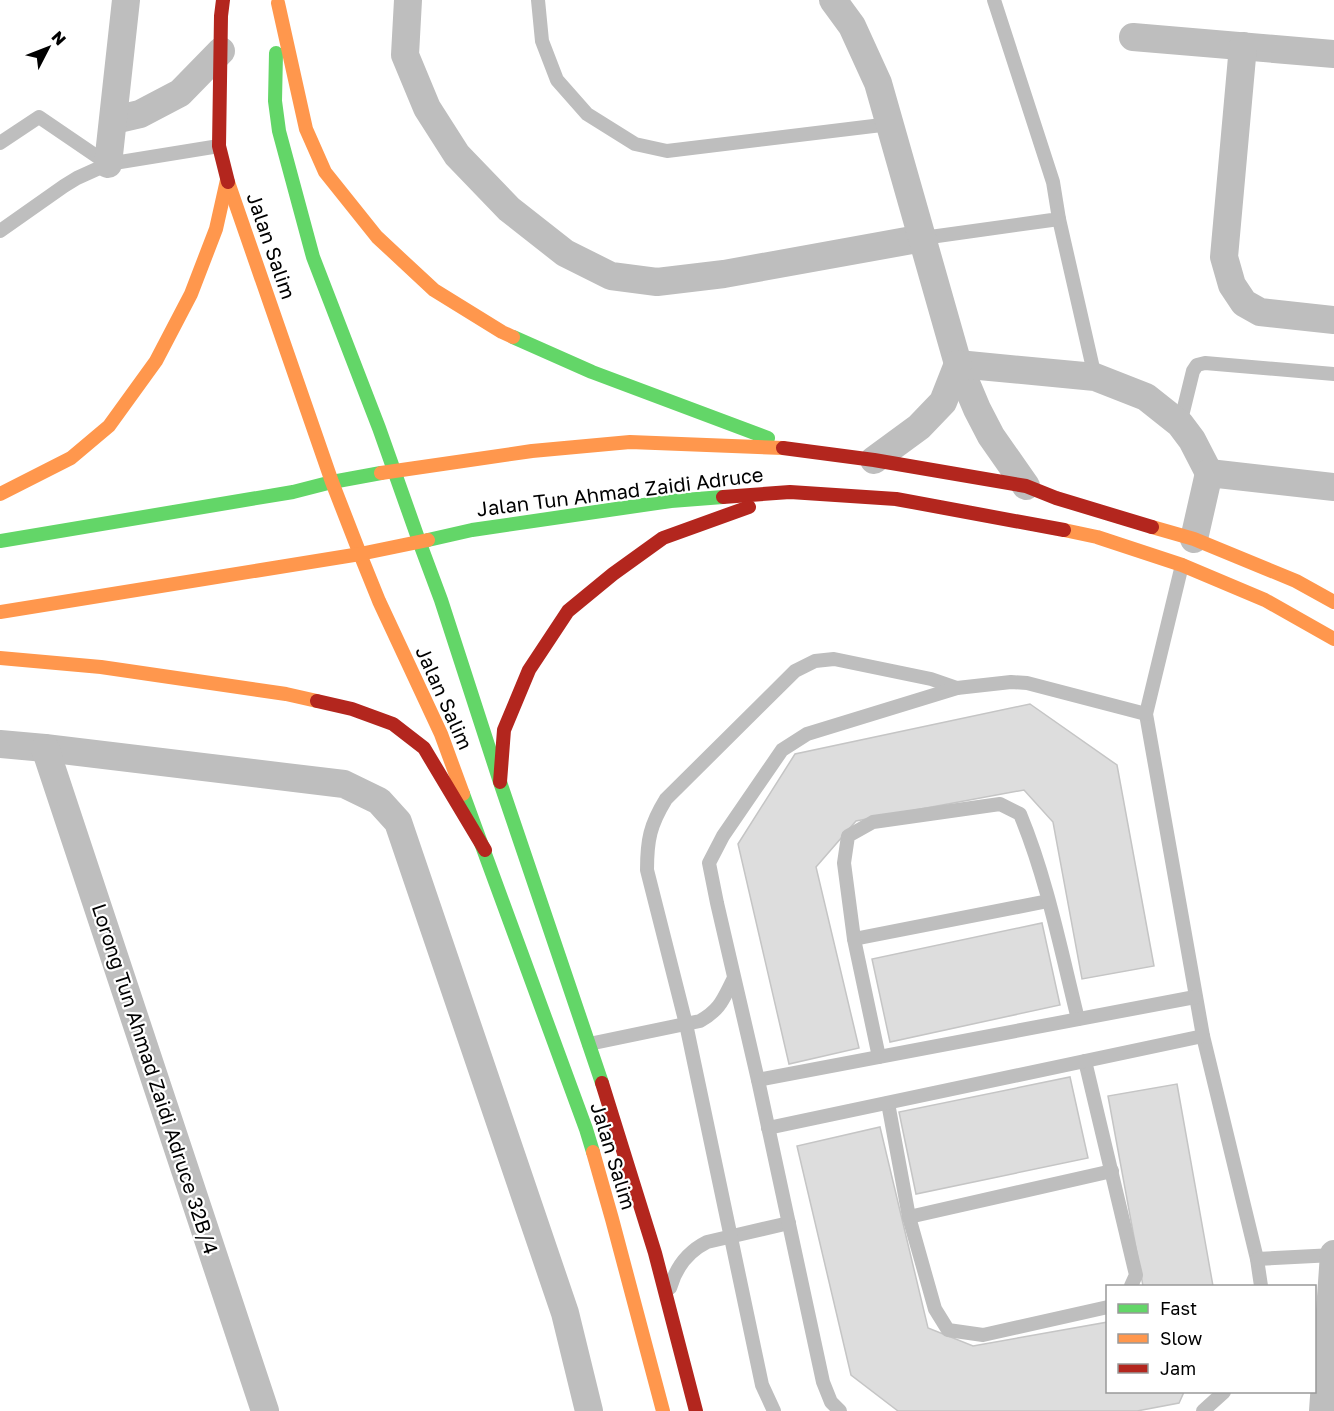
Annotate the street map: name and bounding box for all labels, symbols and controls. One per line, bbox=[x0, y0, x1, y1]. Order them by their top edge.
north arrow bbox=[18, 18, 78, 78]
text: N bbox=[48, 27, 71, 49]
street label: Jalan Salim bbox=[243, 189, 301, 302]
street label: Jalan Tun Ahmad Zaidi Adruce bbox=[475, 462, 765, 521]
street label: Jalan Salim bbox=[411, 642, 478, 753]
street label: Lorong Tun Ahmad Zaidi Adruce 32B/4 bbox=[88, 900, 224, 1257]
street label: Jalan Salim bbox=[586, 1099, 642, 1212]
legend bbox=[1106, 1285, 1316, 1393]
text: Fast bbox=[1160, 1297, 1197, 1319]
text: Slow bbox=[1160, 1327, 1203, 1349]
text: Jam bbox=[1160, 1357, 1196, 1379]

